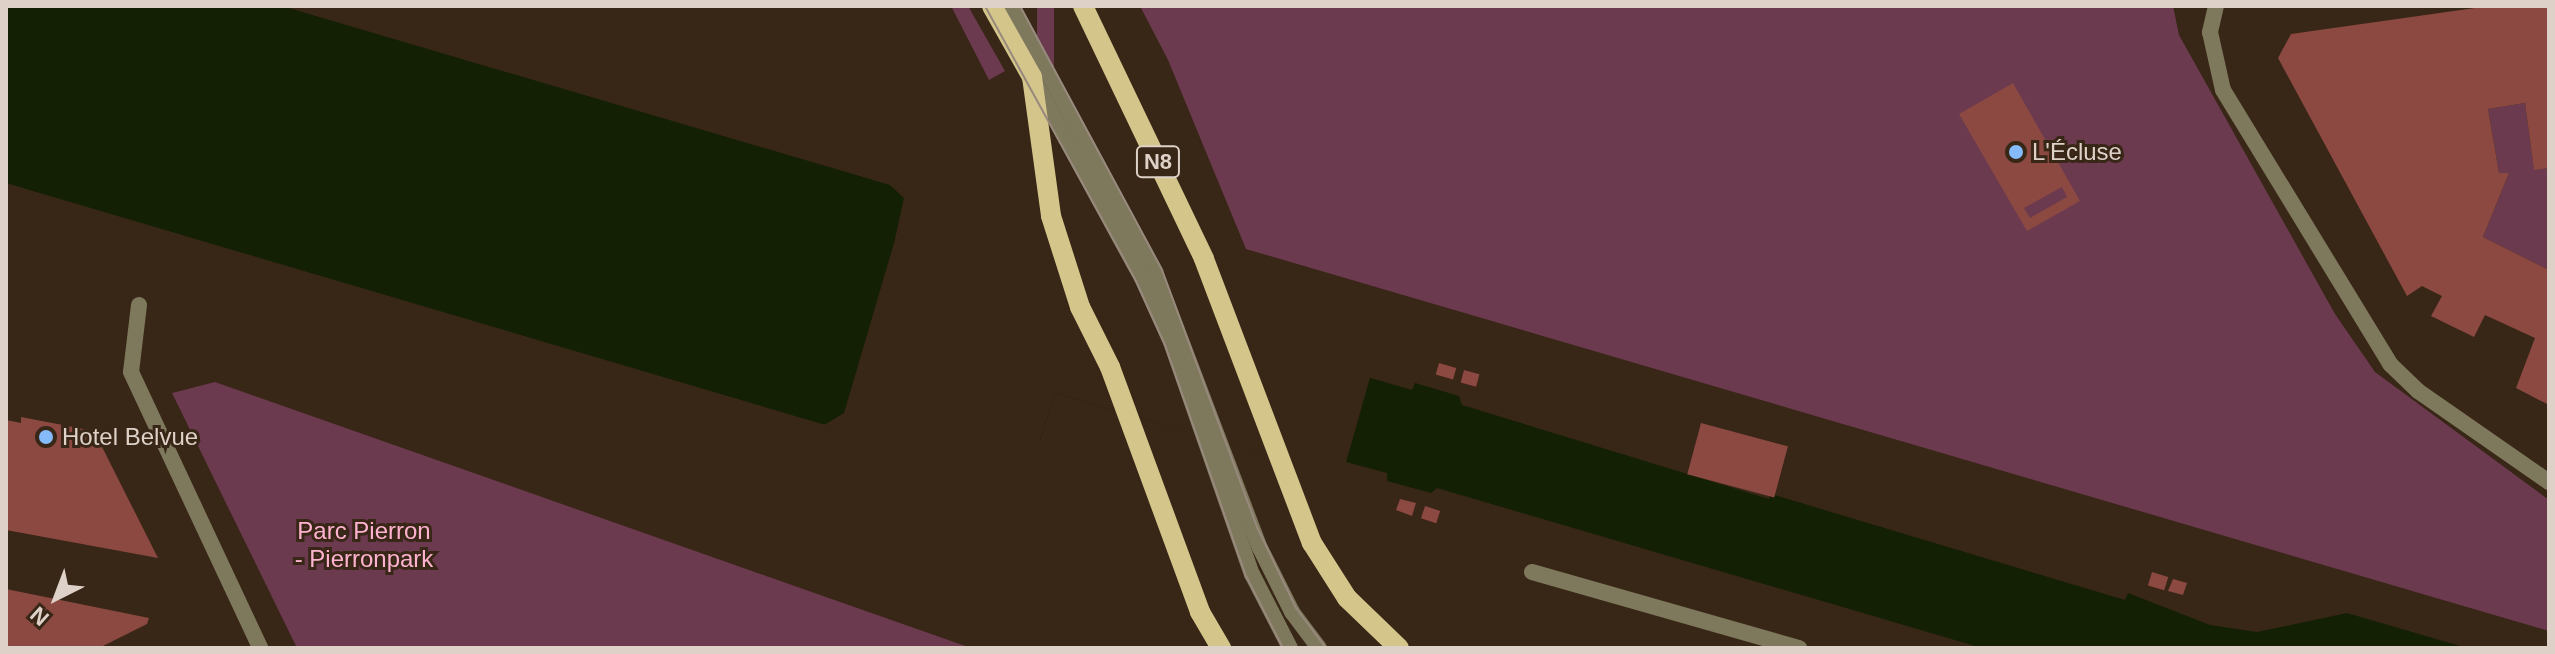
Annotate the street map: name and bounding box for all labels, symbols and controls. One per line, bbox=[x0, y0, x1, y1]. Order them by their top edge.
place label: L'Écluse bbox=[2032, 138, 2122, 166]
marker: L'Écluse bbox=[2007, 143, 2025, 161]
road number: N8 bbox=[1134, 144, 1182, 180]
place label: Hotel Belvue bbox=[62, 423, 198, 451]
marker: Hotel Belvue bbox=[37, 428, 55, 446]
park label: Parc Pierron - Pierronpark bbox=[295, 517, 433, 573]
north arrow bbox=[16, 558, 96, 638]
text: N bbox=[25, 602, 54, 631]

